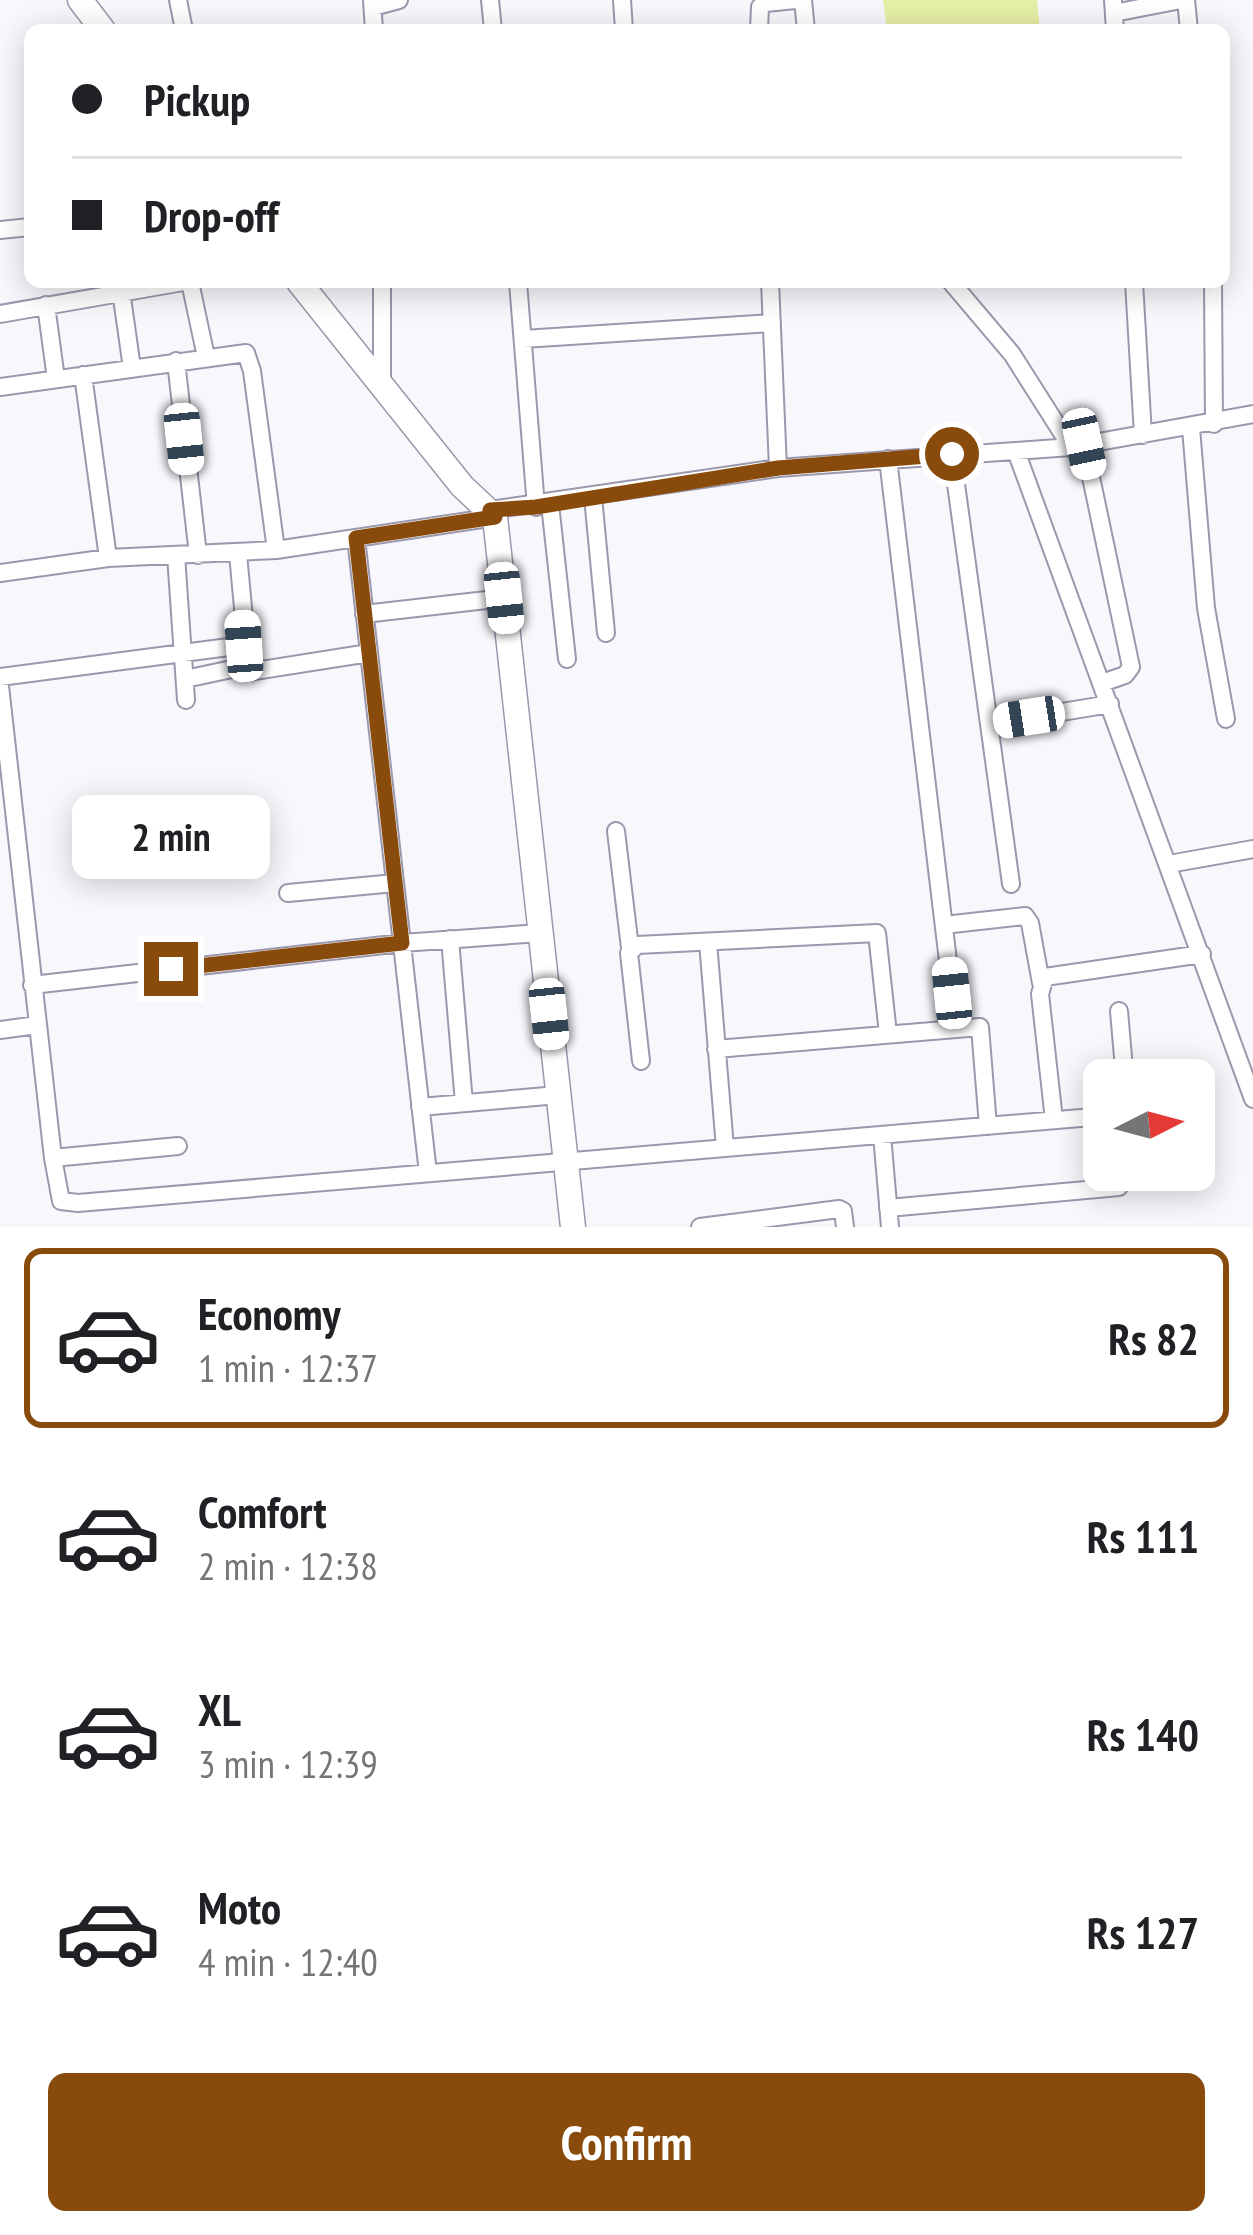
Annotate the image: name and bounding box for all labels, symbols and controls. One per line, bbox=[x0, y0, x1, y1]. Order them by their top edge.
text: Pickup bbox=[144, 70, 250, 128]
text: Drop-off bbox=[144, 186, 278, 244]
car bbox=[162, 401, 206, 477]
car bbox=[1059, 405, 1109, 483]
route start bbox=[925, 427, 979, 481]
car bbox=[482, 560, 526, 636]
car bbox=[224, 609, 264, 683]
car bbox=[991, 694, 1067, 740]
callout: 2 min bbox=[72, 795, 270, 879]
text: 2 min bbox=[132, 811, 210, 862]
route end bbox=[144, 942, 198, 996]
car bbox=[930, 955, 974, 1031]
car bbox=[527, 976, 571, 1052]
north arrow bbox=[1083, 1059, 1215, 1191]
map controls bbox=[1083, 1059, 1215, 1191]
icon: car bbox=[54, 1284, 162, 1392]
text: Economy bbox=[198, 1284, 341, 1342]
text: Rs 82 bbox=[1108, 1309, 1199, 1367]
text: 1 min · 12:37 bbox=[198, 1342, 378, 1393]
icon: car bbox=[54, 1482, 162, 1590]
text: Comfort bbox=[198, 1482, 327, 1540]
text: Rs 111 bbox=[1087, 1507, 1199, 1565]
text: 2 min · 12:38 bbox=[198, 1540, 378, 1591]
icon: car bbox=[54, 1680, 162, 1788]
text: XL bbox=[198, 1680, 241, 1738]
text: Rs 140 bbox=[1087, 1705, 1199, 1763]
text: 3 min · 12:39 bbox=[198, 1738, 378, 1789]
icon: car bbox=[54, 1878, 162, 1986]
text: Moto bbox=[198, 1878, 281, 1936]
text: Rs 127 bbox=[1087, 1903, 1199, 1961]
text: 4 min · 12:40 bbox=[198, 1936, 378, 1987]
button: Confirm bbox=[48, 2073, 1205, 2211]

